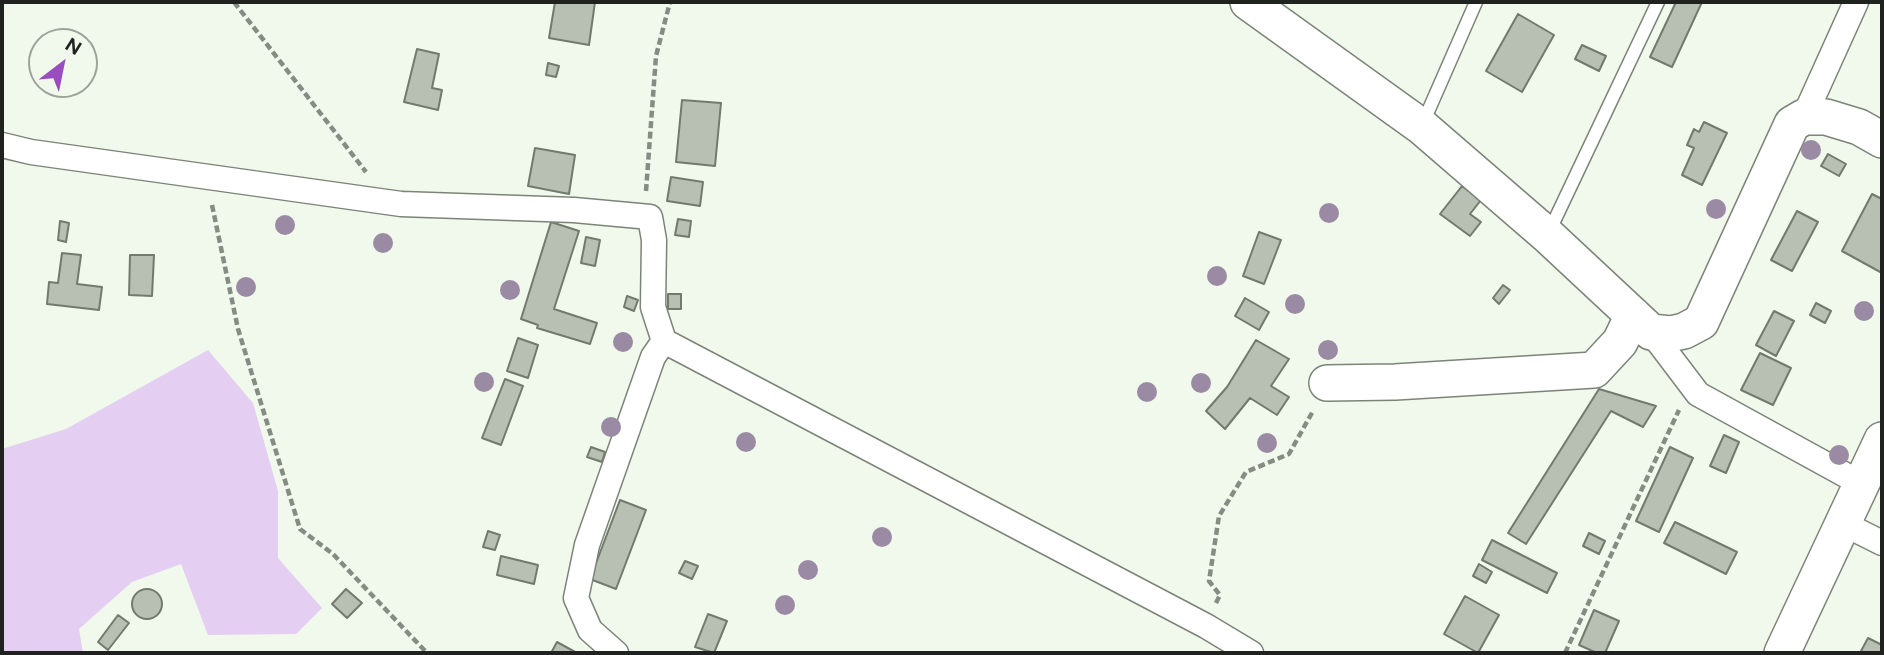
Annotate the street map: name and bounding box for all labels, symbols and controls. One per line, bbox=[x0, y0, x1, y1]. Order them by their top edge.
north arrow bbox=[28, 28, 98, 98]
text: N bbox=[61, 33, 86, 60]

